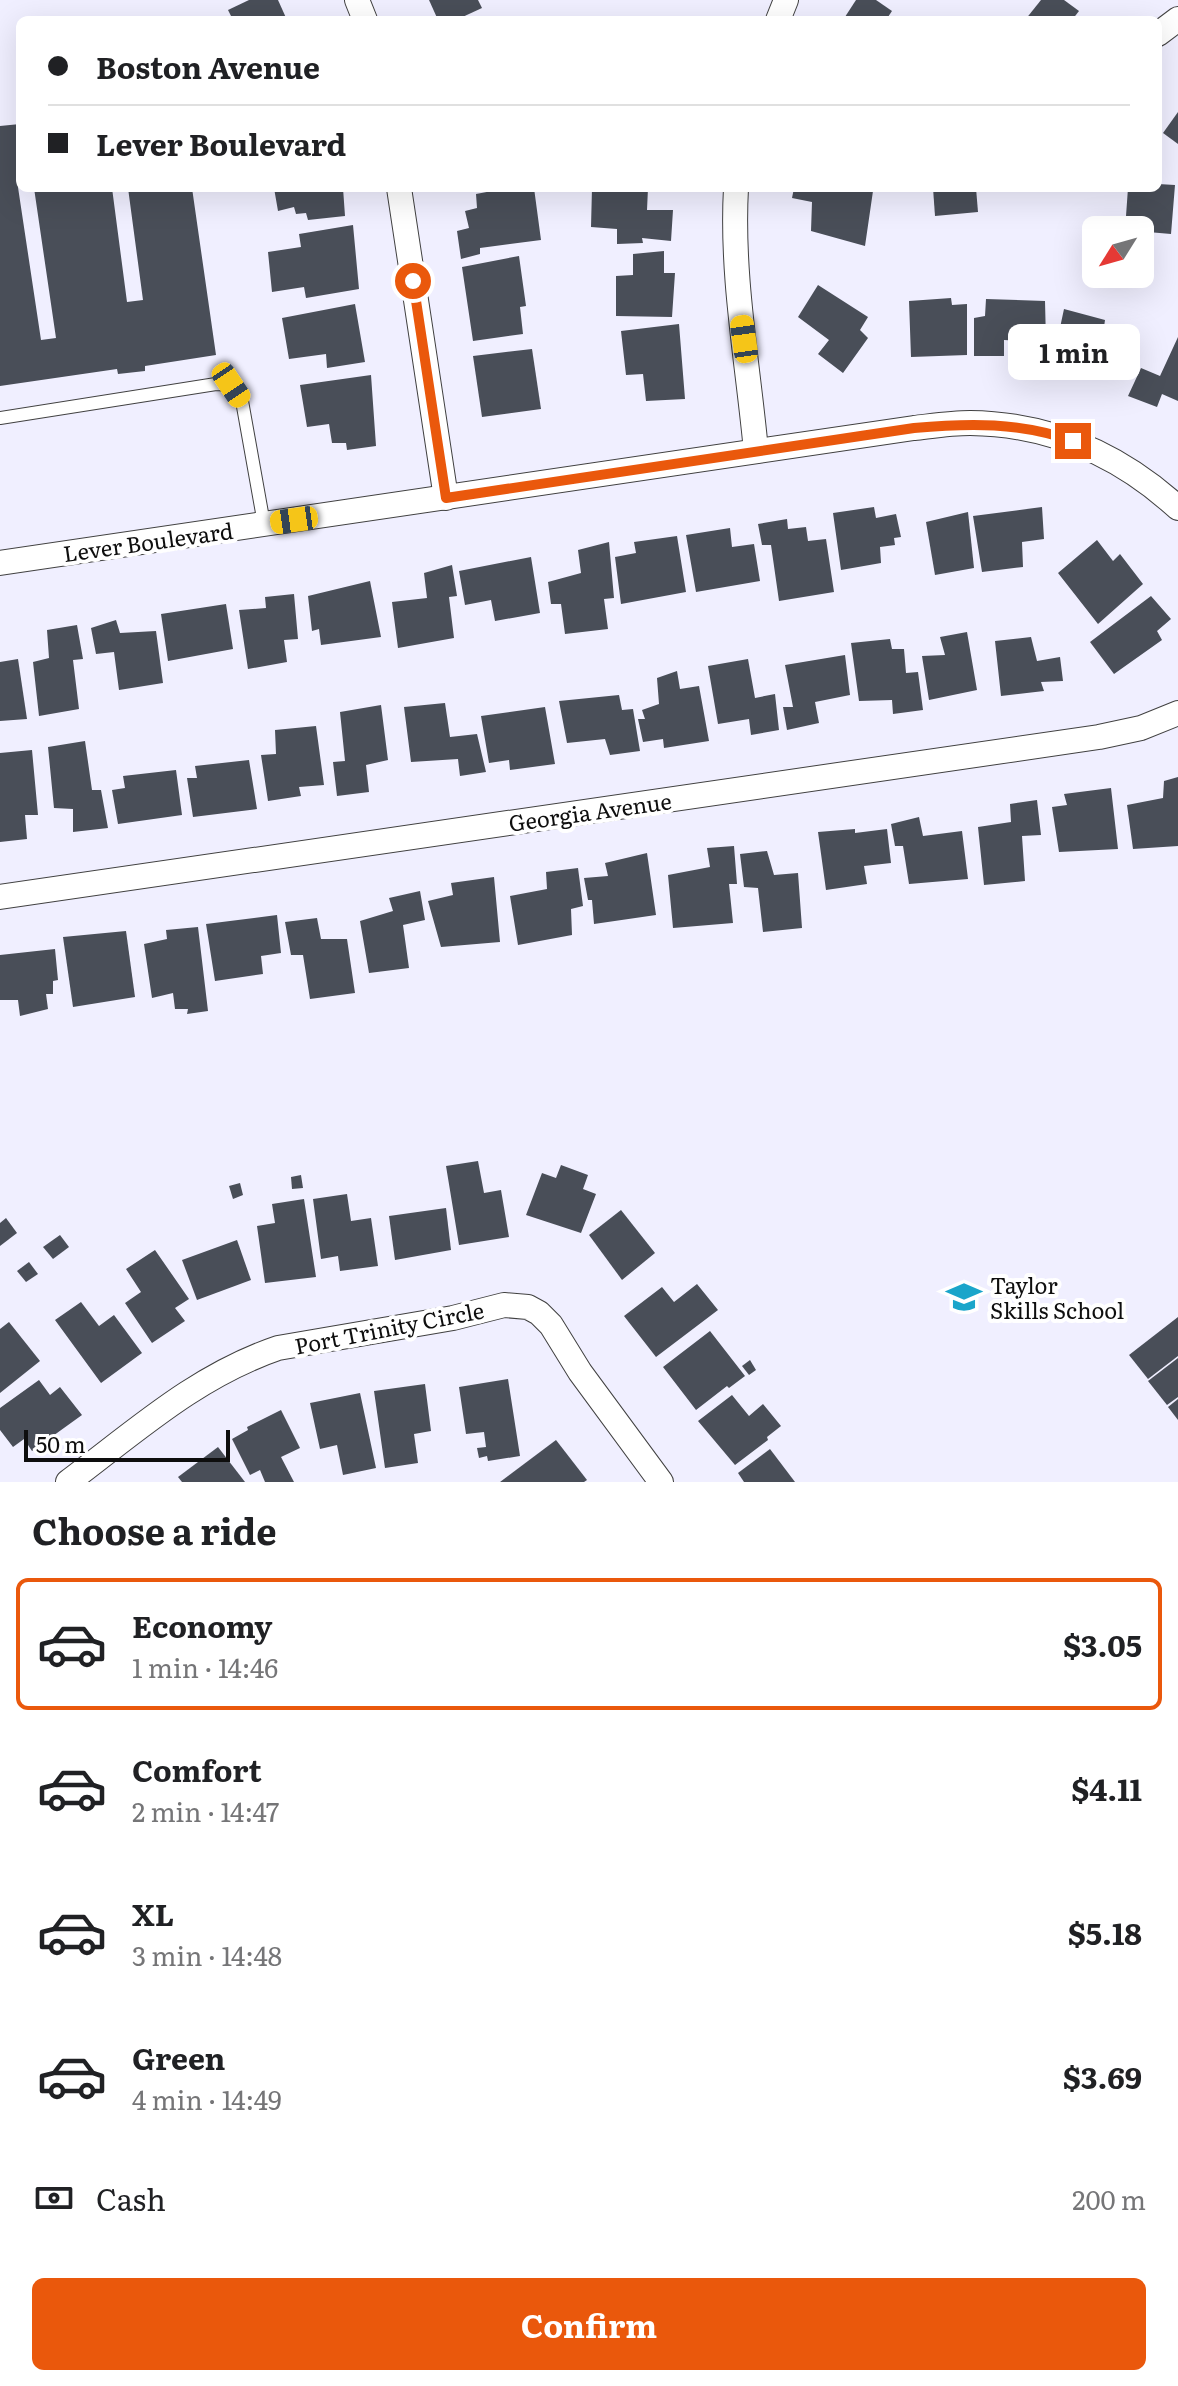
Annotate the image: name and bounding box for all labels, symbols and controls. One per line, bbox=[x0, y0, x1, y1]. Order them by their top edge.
text: Boston Avenue bbox=[96, 44, 320, 88]
text: Lever Boulevard bbox=[96, 121, 346, 165]
north arrow bbox=[1082, 216, 1154, 288]
map controls bbox=[1082, 216, 1154, 288]
route start bbox=[395, 263, 431, 299]
car bbox=[729, 314, 759, 364]
callout: 1 min bbox=[1007, 325, 1139, 381]
text: 1 min bbox=[1039, 332, 1109, 371]
car bbox=[208, 358, 254, 412]
route end bbox=[1055, 423, 1091, 459]
car bbox=[269, 505, 319, 535]
street label: Lever Boulevard bbox=[61, 513, 235, 569]
street label: Georgia Avenue bbox=[506, 783, 674, 839]
place label: Taylor Skills School bbox=[990, 1268, 1124, 1326]
school or university icon: Taylor Skills School bbox=[945, 1278, 983, 1316]
street label: Port Trinity Circle bbox=[291, 1292, 487, 1362]
scale bar bbox=[24, 1426, 230, 1462]
text: 50 m bbox=[36, 1427, 86, 1460]
text: Choose a ride bbox=[32, 1503, 277, 1556]
text: Economy bbox=[132, 1603, 272, 1647]
icon: car bbox=[36, 1608, 108, 1680]
text: $3.05 bbox=[1063, 1622, 1142, 1666]
text: 1 min · 14:46 bbox=[132, 1647, 278, 1686]
text: Comfort bbox=[132, 1747, 262, 1791]
icon: car bbox=[36, 1752, 108, 1824]
text: $4.11 bbox=[1071, 1766, 1142, 1810]
text: 2 min · 14:47 bbox=[132, 1791, 279, 1830]
text: XL bbox=[132, 1891, 174, 1935]
icon: car bbox=[36, 1896, 108, 1968]
text: $5.18 bbox=[1068, 1910, 1142, 1954]
text: 3 min · 14:48 bbox=[132, 1935, 282, 1974]
text: Green bbox=[132, 2035, 225, 2079]
icon: car bbox=[36, 2040, 108, 2112]
text: $3.69 bbox=[1063, 2054, 1142, 2098]
text: 4 min · 14:49 bbox=[132, 2079, 282, 2118]
icon: cash bbox=[32, 2176, 76, 2220]
text: Cash bbox=[96, 2176, 166, 2220]
text: 200 m bbox=[1072, 2179, 1146, 2218]
button: Confirm bbox=[32, 2278, 1146, 2370]

